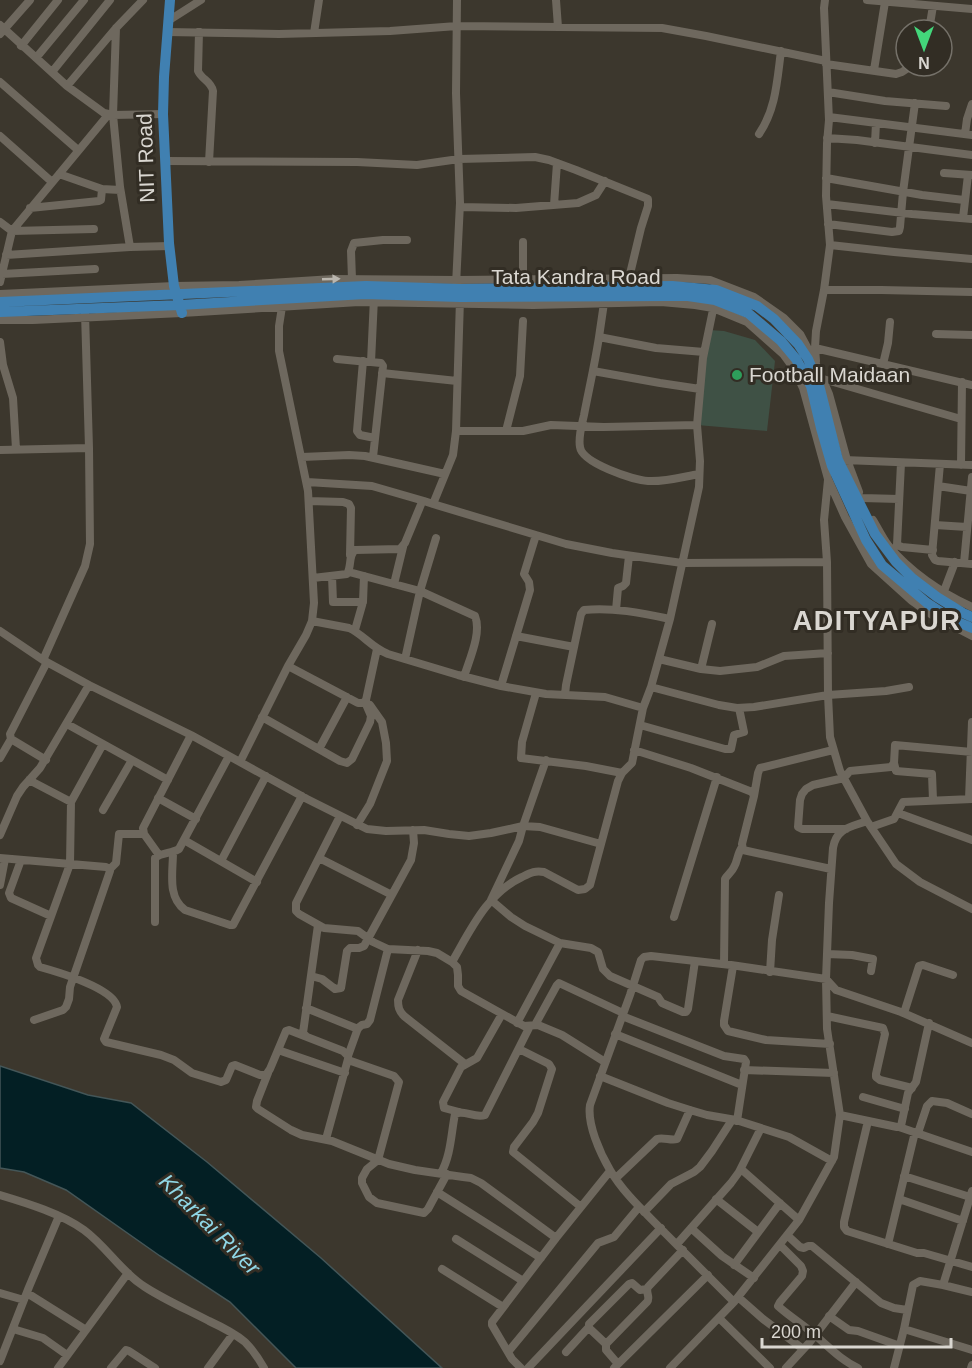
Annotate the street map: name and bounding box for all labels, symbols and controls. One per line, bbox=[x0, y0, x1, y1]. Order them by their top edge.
north arrow bbox=[894, 18, 954, 78]
text: N bbox=[918, 54, 930, 71]
street label: NIT Road bbox=[132, 113, 159, 203]
street label: Tata Kandra Road bbox=[491, 265, 661, 288]
one-way arrow bbox=[322, 274, 341, 284]
place label: Football Maidaan bbox=[749, 363, 910, 386]
marker: Football Maidaan bbox=[730, 368, 744, 382]
district label: ADITYAPUR bbox=[793, 606, 961, 636]
water label: Kharkai River bbox=[154, 1169, 266, 1281]
scale bar bbox=[762, 1311, 951, 1349]
text: 200 m bbox=[771, 1322, 821, 1342]

